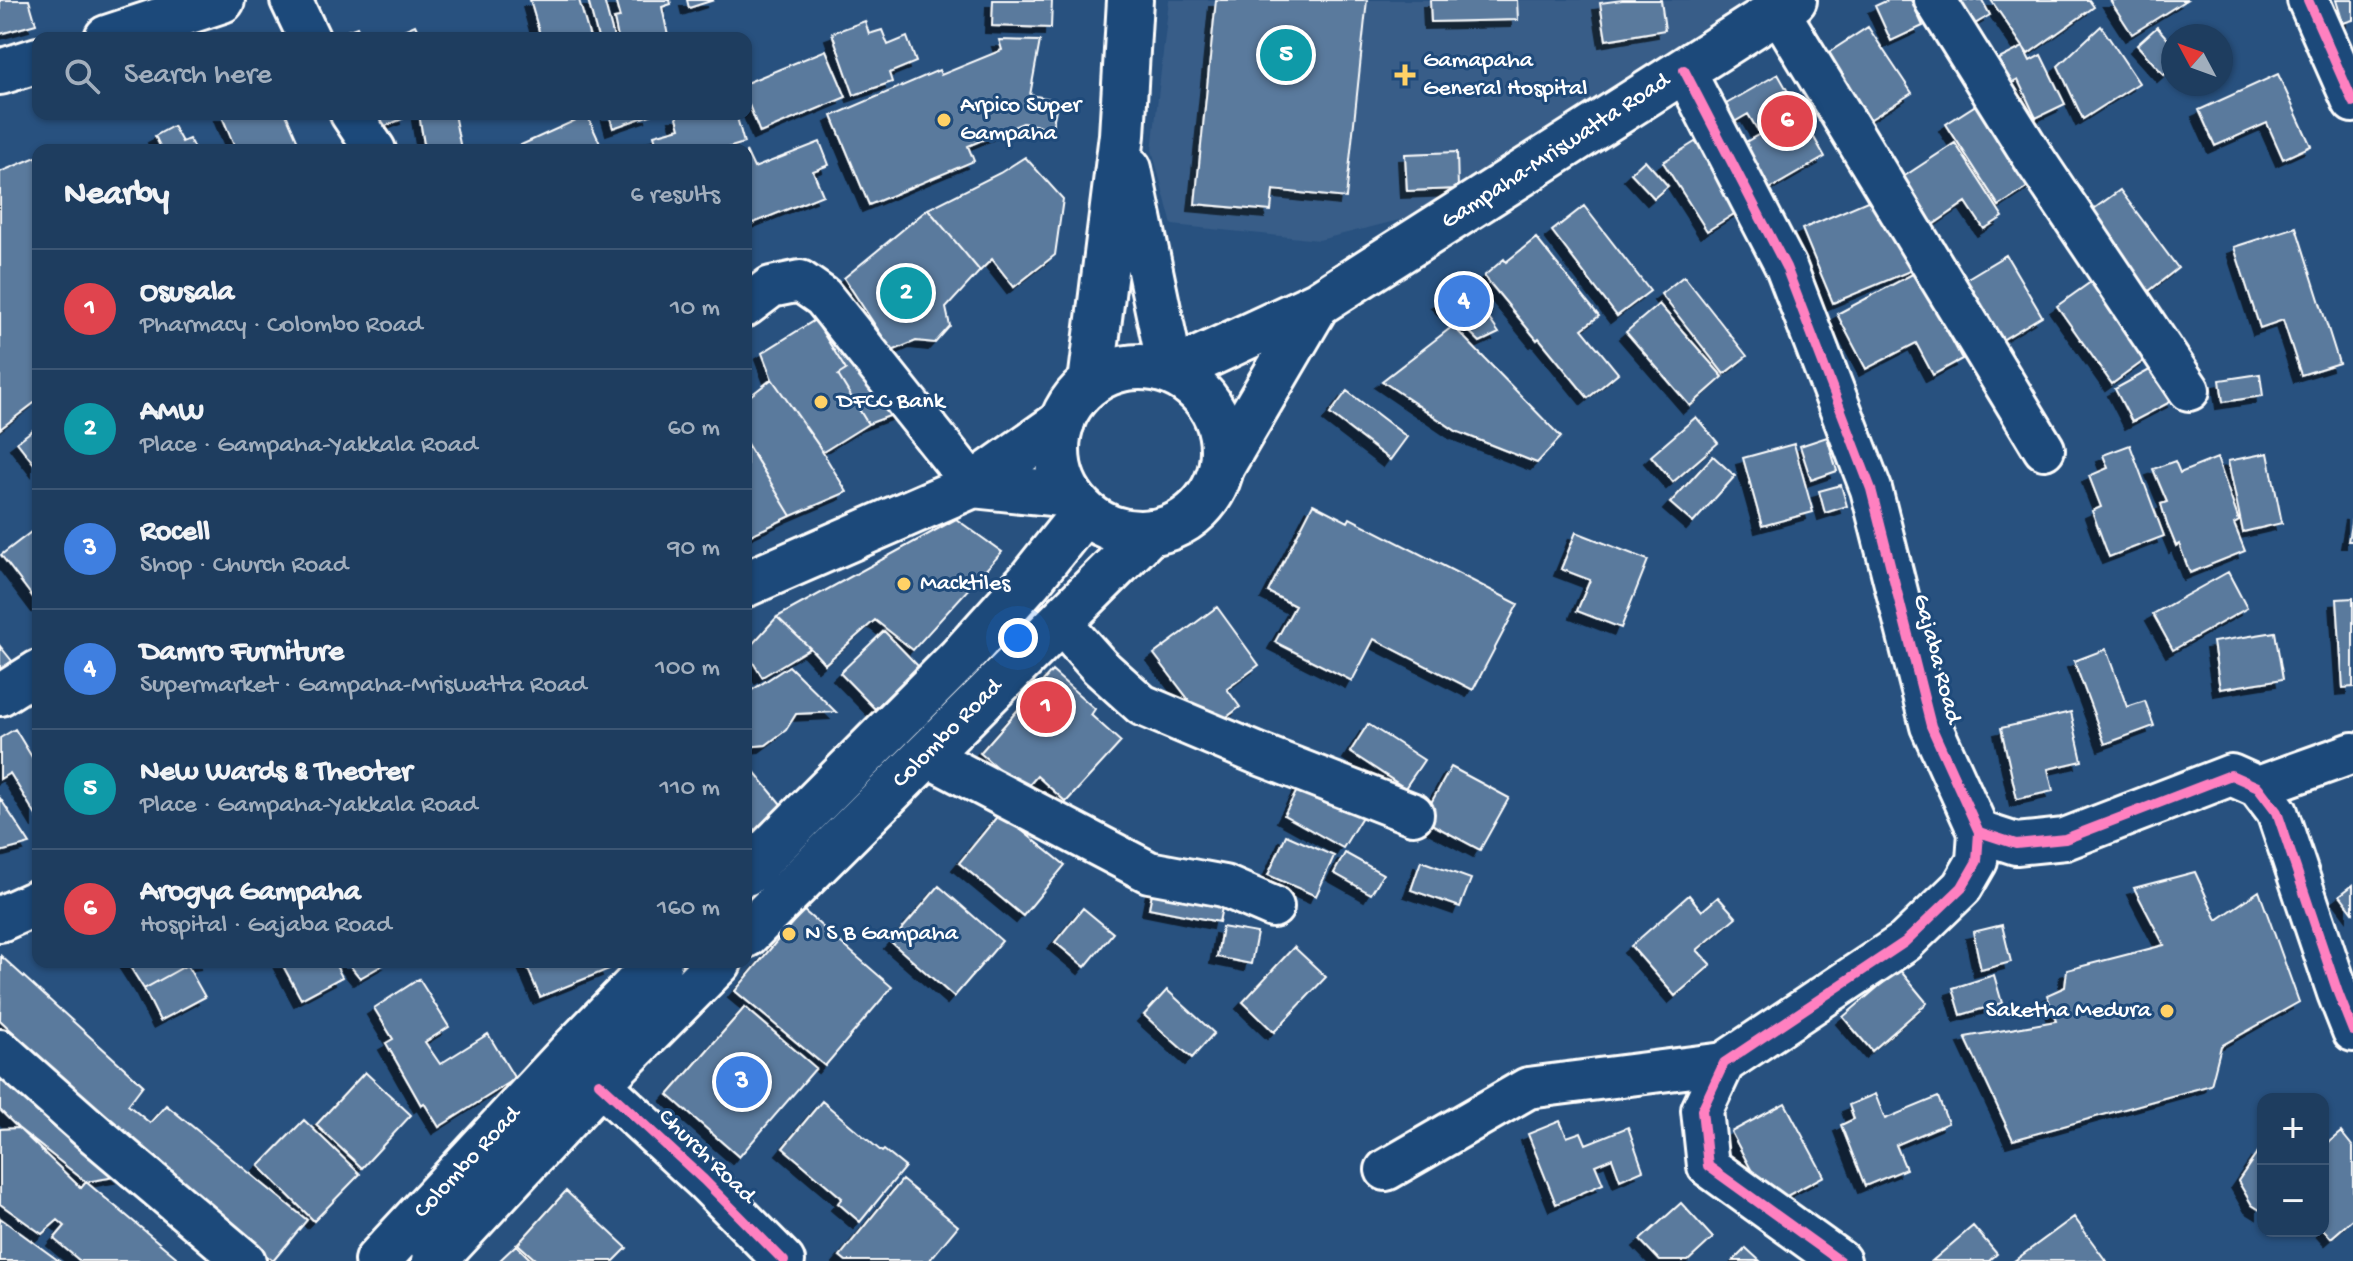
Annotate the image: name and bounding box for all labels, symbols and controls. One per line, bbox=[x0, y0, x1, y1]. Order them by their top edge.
north arrow bbox=[2161, 24, 2233, 96]
pin: 5 bbox=[1260, 25, 1312, 85]
search box bbox=[32, 32, 752, 120]
place label: Gamapaha General Hospital bbox=[1423, 47, 1588, 104]
icon: search bbox=[60, 54, 104, 98]
text: Search here bbox=[124, 59, 272, 94]
marker: Gamapaha General Hospital bbox=[1394, 64, 1416, 86]
street label: Gampaha-Mriswatta Road bbox=[1436, 66, 1677, 237]
pin: 6 bbox=[1761, 91, 1813, 151]
place label: Arpico Super Gampaha bbox=[960, 92, 1084, 149]
marker: Arpico Super Gampaha bbox=[935, 111, 953, 129]
text: Nearby bbox=[64, 176, 169, 216]
text: 6 results bbox=[630, 181, 720, 212]
pin: 2 bbox=[880, 263, 932, 323]
pin: 4 bbox=[1438, 271, 1490, 331]
text: Osusala bbox=[140, 276, 234, 311]
text: 1 bbox=[85, 294, 95, 325]
text: 10 m bbox=[670, 294, 720, 325]
text: Pharmacy · Colombo Road bbox=[140, 311, 422, 342]
place label: DFCC Bank bbox=[835, 388, 947, 417]
marker: DFCC Bank bbox=[812, 393, 830, 411]
text: AMW bbox=[140, 396, 204, 431]
text: 2 bbox=[84, 414, 96, 445]
text: 60 m bbox=[667, 414, 720, 445]
text: Place · Gampaha-Yakkala Road bbox=[140, 431, 478, 462]
text: Rocell bbox=[140, 516, 210, 551]
text: 3 bbox=[83, 534, 97, 565]
text: 90 m bbox=[668, 534, 720, 565]
text: Shop · Church Road bbox=[140, 551, 348, 582]
place label: Macktiles bbox=[920, 570, 1012, 599]
marker: Macktiles bbox=[895, 575, 913, 593]
street label: Gajaba Road bbox=[1905, 591, 1968, 729]
your location bbox=[998, 618, 1038, 658]
text: Damro Furniture bbox=[140, 636, 344, 671]
text: 4 bbox=[84, 654, 96, 685]
text: 100 m bbox=[655, 654, 720, 685]
text: Supermarket · Gampaha-Mriswatta Road bbox=[140, 671, 587, 702]
street label: Colombo Road bbox=[887, 672, 1010, 795]
pin: 1 bbox=[1020, 677, 1072, 737]
text: New Wards & Theoter bbox=[140, 756, 412, 791]
text: 5 bbox=[83, 774, 97, 805]
text: 110 m bbox=[660, 774, 720, 805]
text: Place · Gampaha-Yakkala Road bbox=[140, 791, 478, 822]
text: Arogya Gampaha bbox=[140, 876, 361, 911]
text: 6 bbox=[83, 894, 97, 925]
text: 160 m bbox=[657, 894, 720, 925]
text: Hospital · Gajaba Road bbox=[140, 911, 392, 942]
place label: N S B Gampaha bbox=[805, 920, 959, 949]
marker: N S B Gampaha bbox=[780, 925, 798, 943]
place label: Saketha Medura bbox=[1986, 997, 2152, 1026]
marker: Saketha Medura bbox=[2158, 1002, 2176, 1020]
pin: 3 bbox=[716, 1052, 768, 1112]
map controls bbox=[2257, 1093, 2329, 1237]
button: + bbox=[2257, 1093, 2329, 1165]
street label: Colombo Road bbox=[408, 1099, 529, 1225]
street label: Church Road bbox=[651, 1103, 762, 1212]
button: − bbox=[2257, 1165, 2329, 1237]

